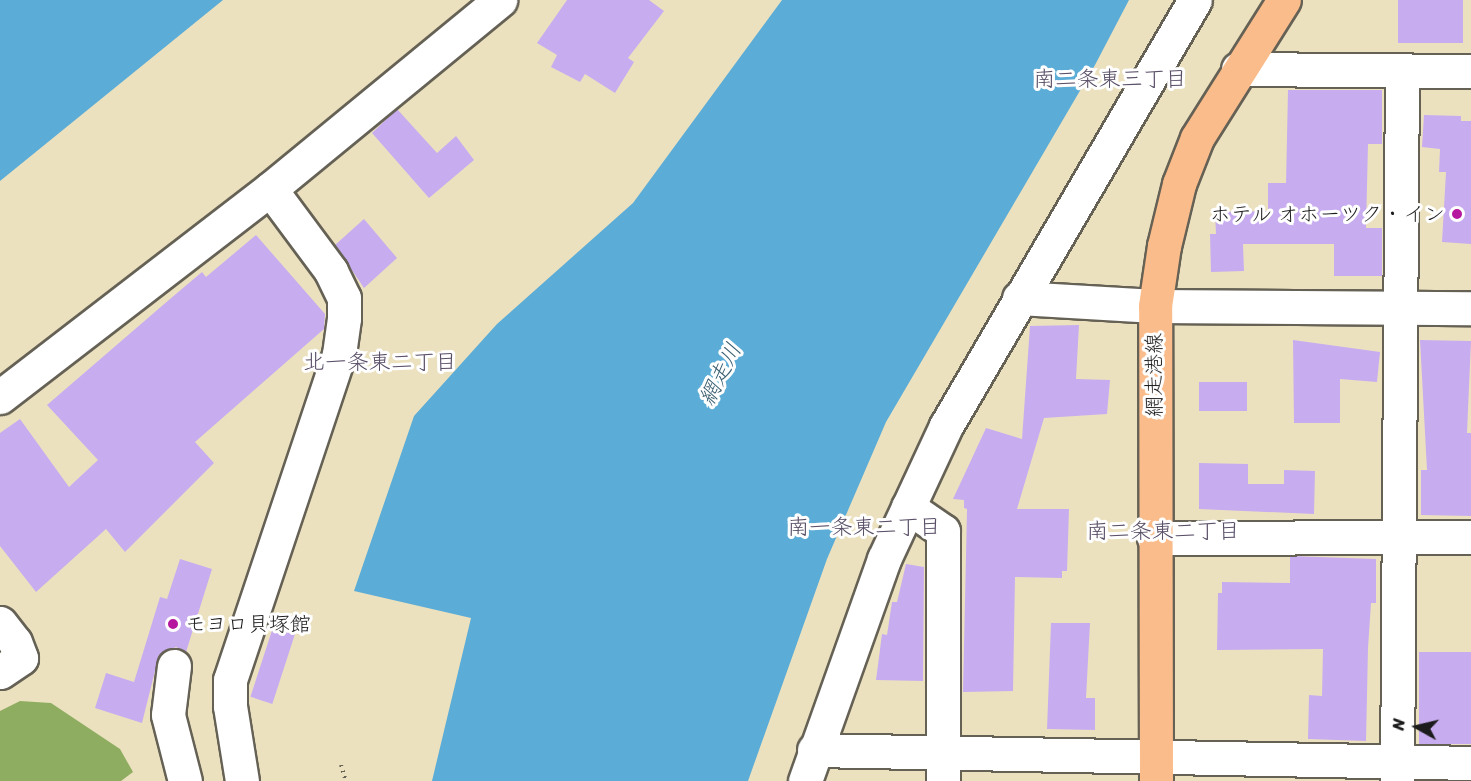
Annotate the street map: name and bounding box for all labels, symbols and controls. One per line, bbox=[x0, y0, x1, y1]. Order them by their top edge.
district label: 南二条東三丁目 bbox=[1033, 66, 1187, 92]
place label: ホテル オホーツク・イン bbox=[1209, 201, 1445, 227]
marker: ホテル オホーツク・イン bbox=[1450, 207, 1464, 221]
street label: 網走港線 bbox=[1141, 333, 1167, 417]
water label: 網走川 bbox=[693, 339, 747, 409]
district label: 北一条東二丁目 bbox=[303, 349, 457, 375]
district label: 南一条東二丁目 bbox=[787, 514, 941, 540]
district label: 南二条東二丁目 bbox=[1086, 518, 1240, 544]
place label: モヨロ貝塚館 bbox=[185, 611, 311, 637]
marker: モヨロ貝塚館 bbox=[166, 617, 180, 631]
north arrow bbox=[1387, 697, 1447, 757]
text: N bbox=[1384, 717, 1414, 732]

